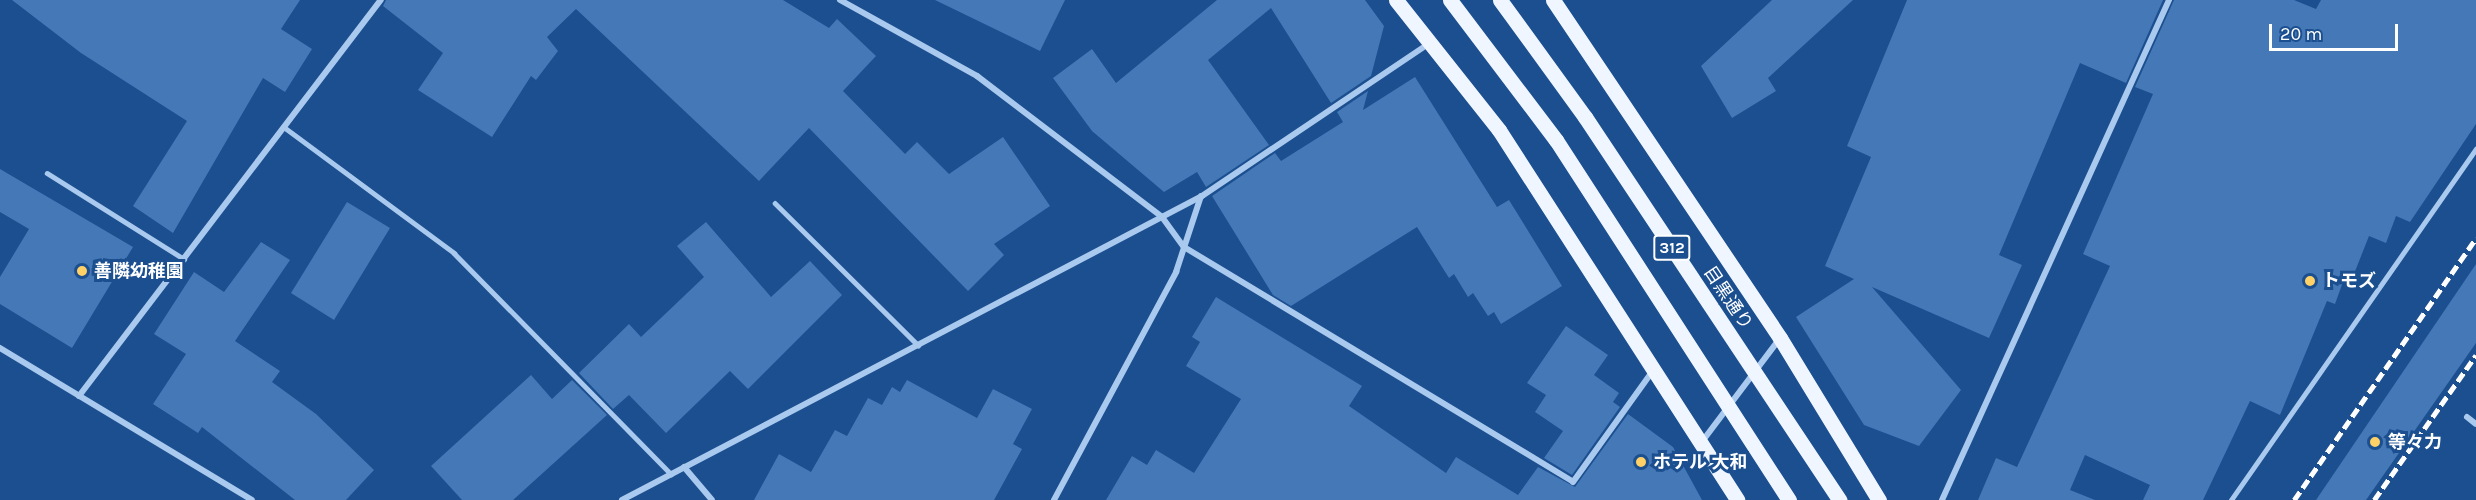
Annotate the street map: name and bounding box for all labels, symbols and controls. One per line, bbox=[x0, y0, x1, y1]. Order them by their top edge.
scale bar bbox=[2272, 12, 2401, 50]
text: 20 m bbox=[2280, 23, 2322, 45]
road number: 312 bbox=[1652, 235, 1692, 261]
place label: 善隣幼稚園 bbox=[94, 260, 184, 282]
street label: 目黒通り bbox=[1699, 262, 1757, 334]
marker: 善隣幼稚園 bbox=[75, 264, 89, 278]
place label: トモズ bbox=[2322, 270, 2376, 292]
marker: トモズ bbox=[2303, 274, 2317, 288]
place label: 等々力 bbox=[2388, 431, 2442, 453]
marker: 等々力 bbox=[2366, 433, 2384, 451]
place label: ホテル 大和 bbox=[1653, 451, 1748, 473]
marker: ホテル 大和 bbox=[1634, 455, 1648, 469]

